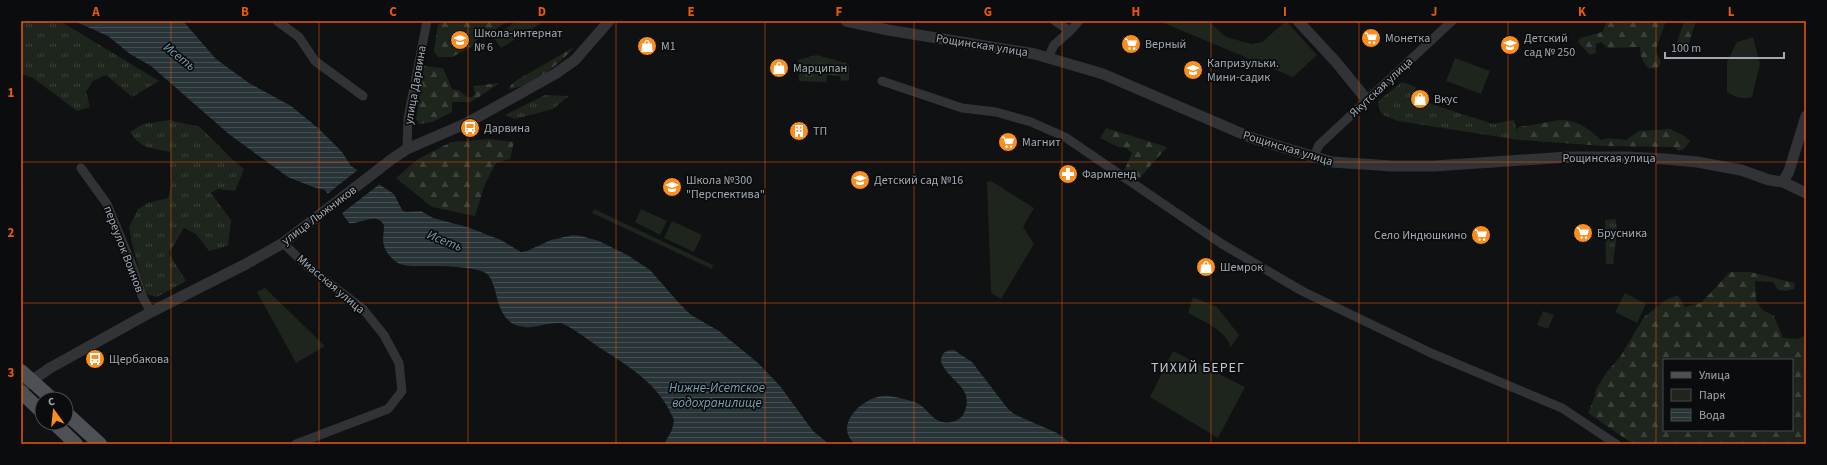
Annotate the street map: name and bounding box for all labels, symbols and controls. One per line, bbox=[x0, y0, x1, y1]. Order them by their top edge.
text: A bbox=[91, 3, 100, 21]
text: B bbox=[241, 3, 249, 21]
text: C bbox=[389, 3, 397, 21]
text: D bbox=[538, 3, 546, 21]
text: E bbox=[687, 3, 695, 21]
text: F bbox=[836, 3, 843, 21]
text: G bbox=[984, 3, 992, 21]
text: H bbox=[1132, 3, 1140, 21]
text: I bbox=[1283, 3, 1287, 21]
text: J bbox=[1431, 3, 1437, 21]
text: K bbox=[1578, 3, 1587, 21]
text: L bbox=[1728, 3, 1735, 21]
place label: Школа-интернат № 6 bbox=[474, 25, 563, 56]
supermarket icon: Монетка bbox=[1360, 27, 1382, 49]
school or university icon: Школа-интернат № 6 bbox=[449, 29, 471, 51]
street label: Рощинская улица bbox=[935, 30, 1029, 61]
place label: Монетка bbox=[1385, 30, 1430, 47]
place label: Детский сад № 250 bbox=[1524, 30, 1575, 61]
supermarket icon: Верный bbox=[1120, 33, 1142, 55]
school or university icon: Детский сад № 250 bbox=[1499, 34, 1521, 56]
scale bar bbox=[1665, 34, 1784, 60]
shop icon: M1 bbox=[636, 35, 658, 57]
place label: Верный bbox=[1145, 36, 1186, 53]
place label: M1 bbox=[661, 38, 676, 55]
water label: Исеть bbox=[160, 39, 199, 75]
text: 100 m bbox=[1671, 40, 1701, 57]
street label: улица Дарвина bbox=[400, 44, 431, 126]
street label: Якутская улица bbox=[1346, 53, 1417, 121]
place label: Капризульки. Мини-садик bbox=[1207, 55, 1279, 86]
shop icon: Марципан bbox=[768, 57, 790, 79]
school or university icon: Капризульки. Мини-садик bbox=[1182, 59, 1204, 81]
place label: Марципан bbox=[793, 60, 847, 77]
text: 1 bbox=[8, 84, 15, 102]
shop icon: Вкус bbox=[1409, 88, 1431, 110]
place label: Вкус bbox=[1434, 91, 1458, 108]
bus stop icon: Дарвина bbox=[459, 117, 481, 139]
place label: Дарвина bbox=[484, 120, 530, 137]
building icon: ТП bbox=[788, 120, 810, 142]
place label: ТП bbox=[813, 123, 827, 140]
street label: Рощинская улица bbox=[1241, 127, 1335, 170]
supermarket icon: Магнит bbox=[997, 131, 1019, 153]
place label: Магнит bbox=[1022, 134, 1061, 151]
street label: Рощинская улица bbox=[1562, 150, 1656, 167]
pharmacy icon: Фармленд bbox=[1057, 163, 1079, 185]
place label: Фармленд bbox=[1082, 166, 1137, 183]
school or university icon: Детский сад №16 bbox=[849, 169, 871, 191]
place label: Школа №300 "Перспектива" bbox=[686, 172, 765, 203]
place label: Детский сад №16 bbox=[874, 172, 963, 189]
school or university icon: Школа №300 "Перспектива" bbox=[661, 176, 683, 198]
street label: улица Лыжников bbox=[278, 182, 360, 249]
street label: переулок Воинов bbox=[99, 203, 148, 295]
supermarket icon: Брусника bbox=[1572, 222, 1594, 244]
text: 2 bbox=[8, 224, 15, 242]
supermarket icon: Село Индюшкино bbox=[1470, 224, 1492, 246]
place label: Брусника bbox=[1597, 225, 1647, 242]
water label: Исеть bbox=[424, 226, 465, 256]
place label: Село Индюшкино bbox=[1374, 227, 1467, 244]
street label: Миасская улица bbox=[293, 251, 368, 318]
shop icon: Шемрок bbox=[1195, 256, 1217, 278]
place label: Шемрок bbox=[1220, 259, 1263, 276]
bus stop icon: Щербакова bbox=[84, 348, 106, 370]
place label: Щербакова bbox=[109, 351, 169, 368]
district label: ТИХИЙ БЕРЕГ bbox=[1151, 358, 1245, 378]
legend bbox=[1663, 359, 1793, 431]
text: 3 bbox=[8, 364, 15, 382]
text: Улица bbox=[1699, 367, 1730, 384]
water label: Нижне-Исетское водохранилище bbox=[669, 379, 765, 412]
text: Парк bbox=[1699, 387, 1725, 404]
north arrow bbox=[34, 391, 74, 431]
text: С bbox=[47, 394, 57, 410]
text: Вода bbox=[1699, 407, 1725, 424]

